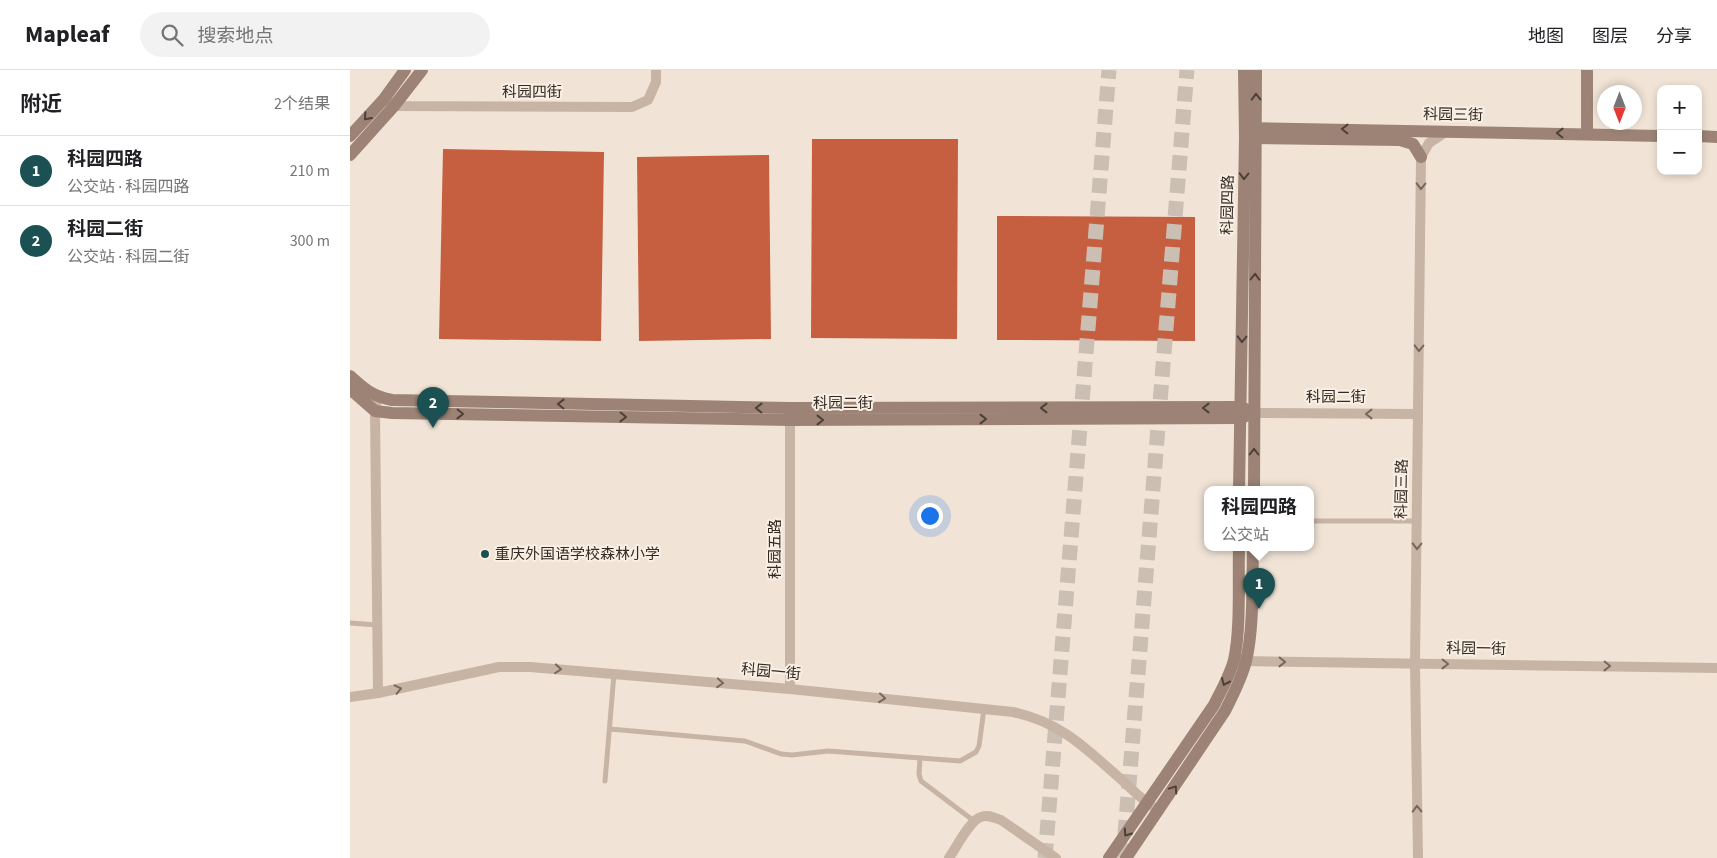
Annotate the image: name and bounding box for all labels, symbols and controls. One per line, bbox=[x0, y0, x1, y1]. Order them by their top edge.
search box bbox=[140, 12, 490, 57]
text: Mapleaf bbox=[25, 17, 110, 52]
icon: search bbox=[158, 21, 186, 49]
text: 搜索地点 bbox=[198, 23, 274, 50]
text: 地图 bbox=[1528, 24, 1564, 49]
text: 图层 bbox=[1592, 24, 1628, 49]
text: 分享 bbox=[1656, 24, 1692, 49]
street label: 科园四街 bbox=[502, 82, 562, 103]
north arrow bbox=[1597, 85, 1642, 130]
map controls bbox=[1657, 85, 1702, 175]
button: + bbox=[1657, 85, 1702, 130]
text: 附近 bbox=[20, 89, 62, 119]
one-way arrow bbox=[1251, 92, 1262, 100]
text: 2个结果 bbox=[274, 93, 330, 115]
street label: 科园三街 bbox=[1423, 104, 1483, 126]
one-way arrow bbox=[364, 112, 373, 121]
one-way arrow bbox=[1340, 124, 1348, 135]
one-way arrow bbox=[1555, 128, 1563, 139]
button: − bbox=[1657, 130, 1702, 175]
text: 科园四路 bbox=[67, 146, 143, 173]
text: 1 bbox=[32, 160, 40, 182]
text: 210 m bbox=[290, 160, 330, 182]
one-way arrow bbox=[1239, 173, 1250, 181]
street label: 科园四路 bbox=[1217, 175, 1239, 235]
text: 公交站 · 科园四路 bbox=[67, 176, 189, 198]
one-way arrow bbox=[1416, 182, 1426, 190]
text: 科园二街 bbox=[67, 216, 143, 243]
text: 2 bbox=[32, 230, 40, 252]
text: 300 m bbox=[290, 230, 330, 252]
text: 公交站 · 科园二街 bbox=[67, 246, 189, 268]
one-way arrow bbox=[1250, 272, 1261, 280]
one-way arrow bbox=[1237, 336, 1247, 343]
one-way arrow bbox=[1414, 345, 1424, 353]
pin: 2 bbox=[417, 387, 449, 428]
street label: 科园二街 bbox=[1306, 387, 1366, 408]
street label: 科园二街 bbox=[813, 393, 873, 414]
one-way arrow bbox=[557, 398, 565, 409]
one-way arrow bbox=[755, 402, 763, 413]
one-way arrow bbox=[1202, 402, 1210, 413]
one-way arrow bbox=[1040, 403, 1048, 413]
one-way arrow bbox=[457, 409, 465, 419]
one-way arrow bbox=[1365, 409, 1373, 419]
one-way arrow bbox=[620, 412, 627, 422]
one-way arrow bbox=[817, 414, 825, 425]
one-way arrow bbox=[980, 414, 987, 424]
one-way arrow bbox=[1249, 447, 1259, 455]
street label: 科园三路 bbox=[1391, 459, 1413, 519]
popup bbox=[1204, 486, 1314, 551]
text: 科园四路 bbox=[1221, 494, 1297, 521]
your location bbox=[917, 503, 943, 529]
street label: 科园五路 bbox=[765, 519, 786, 579]
text: 公交站 bbox=[1221, 524, 1269, 546]
one-way arrow bbox=[1412, 542, 1422, 550]
place label: 重庆外国语学校森林小学 bbox=[495, 544, 660, 565]
marker: 重庆外国语学校森林小学 bbox=[479, 548, 491, 560]
pin: 1 bbox=[1243, 568, 1275, 609]
street label: 科园一街 bbox=[1446, 638, 1506, 660]
one-way arrow bbox=[1279, 657, 1287, 667]
street label: 科园一街 bbox=[740, 659, 802, 685]
one-way arrow bbox=[1442, 659, 1449, 669]
one-way arrow bbox=[1604, 661, 1612, 671]
one-way arrow bbox=[554, 664, 562, 675]
one-way arrow bbox=[716, 677, 724, 688]
one-way arrow bbox=[1220, 677, 1231, 686]
one-way arrow bbox=[394, 684, 403, 695]
one-way arrow bbox=[878, 692, 886, 703]
one-way arrow bbox=[1167, 785, 1177, 794]
one-way arrow bbox=[1412, 805, 1422, 813]
one-way arrow bbox=[1124, 827, 1133, 836]

